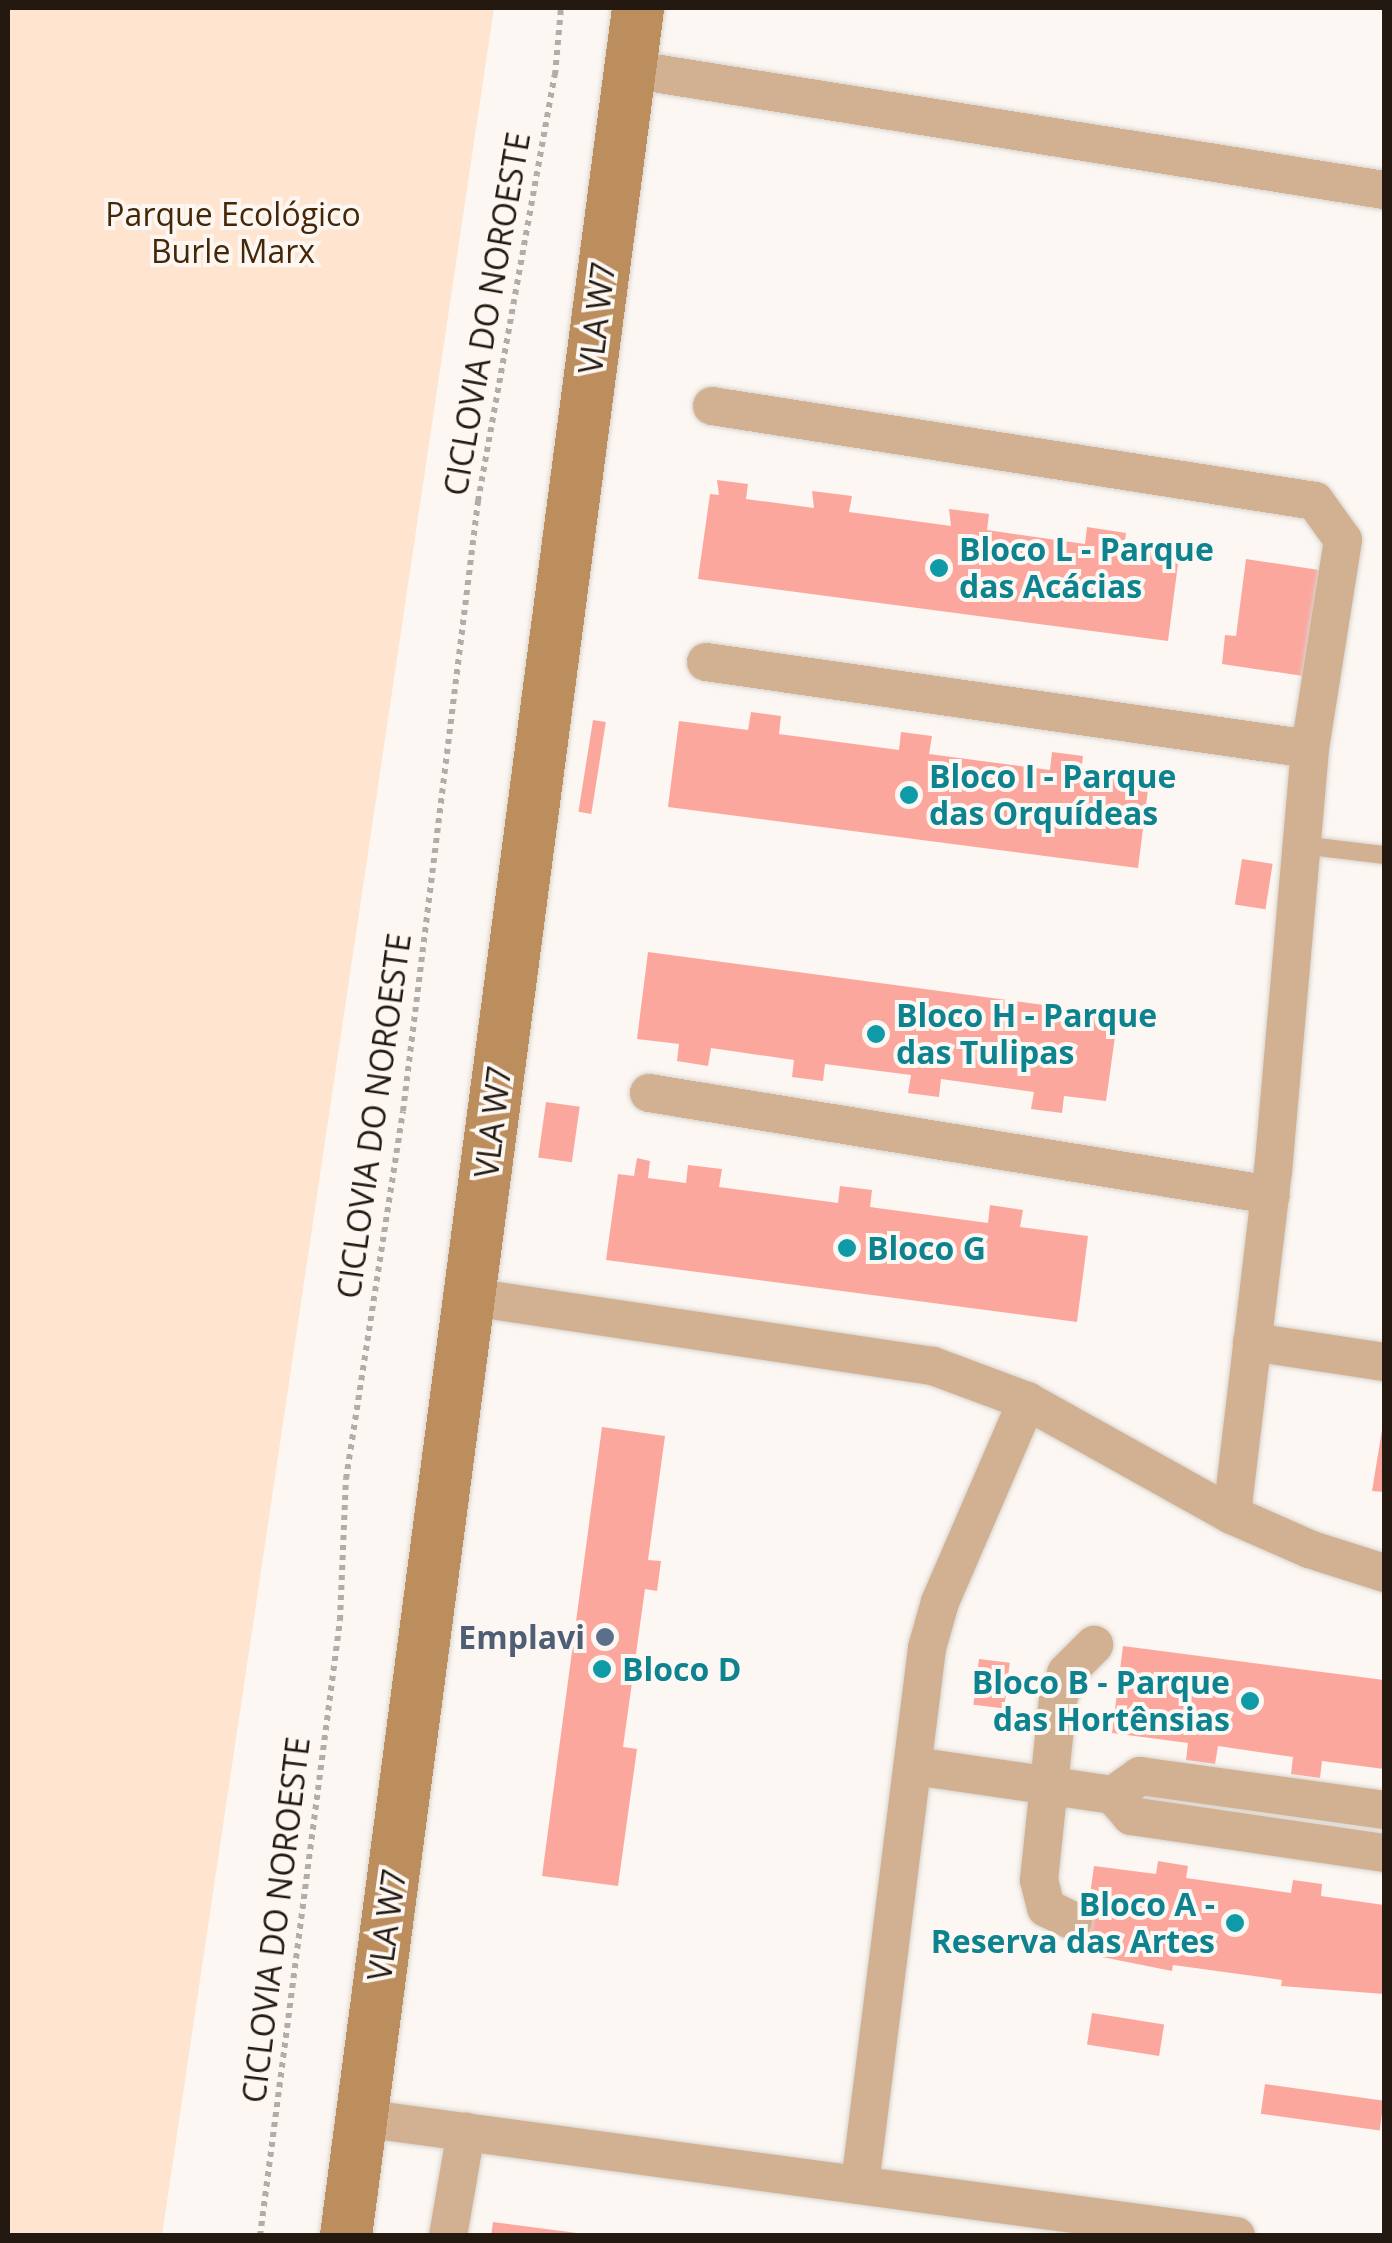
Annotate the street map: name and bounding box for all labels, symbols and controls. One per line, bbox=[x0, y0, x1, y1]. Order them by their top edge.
street label: CICLOVIA DO NOROESTE bbox=[436, 129, 538, 499]
park label: Parque Ecológico Burle Marx bbox=[105, 196, 361, 271]
street label: VLA W7 bbox=[571, 260, 623, 376]
place label: Bloco L - Parque das Acácias bbox=[959, 531, 1214, 606]
marker: Bloco L - Parque das Acácias bbox=[928, 557, 950, 579]
place label: Bloco I - Parque das Orquídeas bbox=[929, 758, 1176, 833]
marker: Bloco I - Parque das Orquídeas bbox=[898, 784, 920, 806]
street label: CICLOVIA DO NOROESTE bbox=[329, 931, 419, 1301]
place label: Bloco H - Parque das Tulipas bbox=[896, 997, 1157, 1072]
marker: Bloco H - Parque das Tulipas bbox=[865, 1023, 887, 1045]
street label: VLA W7 bbox=[467, 1064, 519, 1180]
place label: Bloco G bbox=[867, 1229, 986, 1267]
marker: Bloco G bbox=[836, 1237, 858, 1259]
place label: Emplavi bbox=[458, 1618, 585, 1656]
marker: Emplavi bbox=[594, 1626, 616, 1648]
place label: Bloco D bbox=[622, 1650, 741, 1688]
marker: Bloco D bbox=[591, 1658, 613, 1680]
place label: Bloco B - Parque das Hortênsias bbox=[972, 1664, 1230, 1739]
marker: Bloco B - Parque das Hortênsias bbox=[1239, 1690, 1261, 1712]
street label: CICLOVIA DO NOROESTE bbox=[235, 1735, 317, 2105]
street label: VLA W7 bbox=[360, 1867, 414, 1983]
place label: Bloco A - Reserva das Artes bbox=[931, 1886, 1215, 1961]
marker: Bloco A - Reserva das Artes bbox=[1224, 1912, 1246, 1934]

